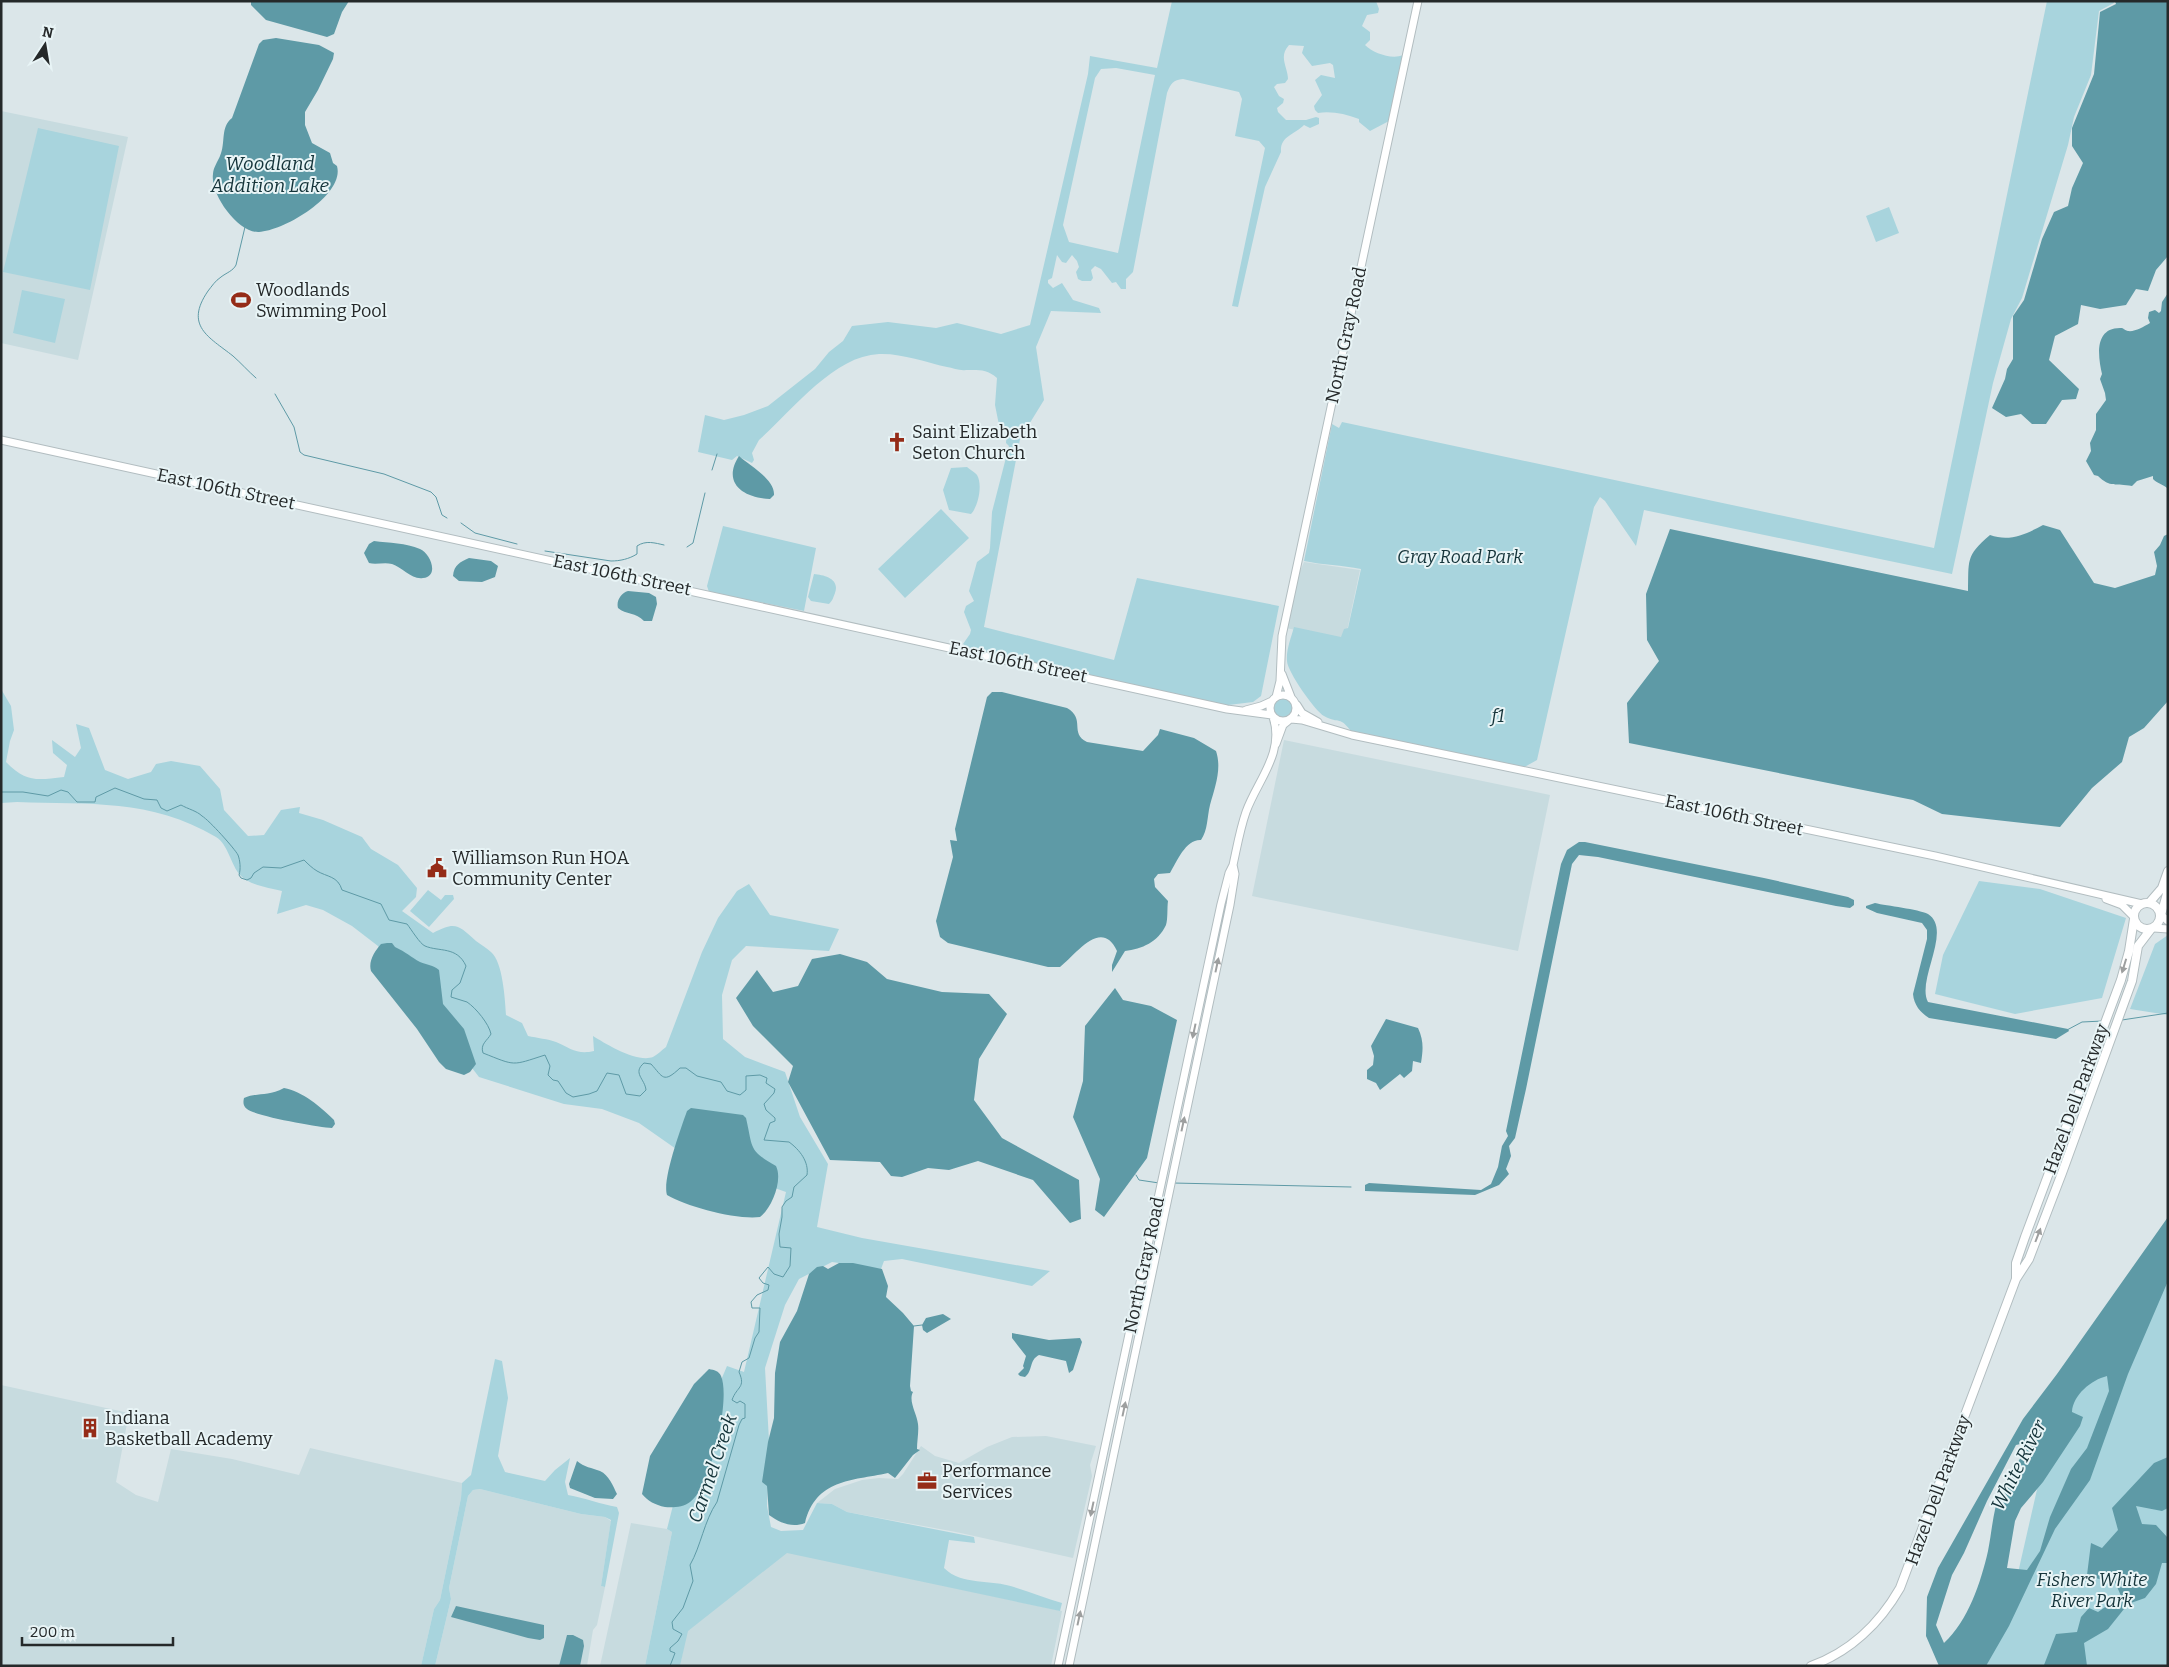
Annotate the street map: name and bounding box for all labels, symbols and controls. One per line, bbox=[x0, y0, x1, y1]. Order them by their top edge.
north arrow bbox=[20, 20, 70, 70]
text: N bbox=[41, 23, 55, 42]
water label: Woodland Addition Lake bbox=[210, 152, 330, 197]
street label: North Gray Road bbox=[1321, 265, 1371, 405]
place label: Woodlands Swimming Pool bbox=[256, 279, 387, 322]
sports icon: Woodlands Swimming Pool bbox=[230, 289, 252, 311]
place label: Saint Elizabeth Seton Church bbox=[912, 421, 1037, 464]
church icon: Saint Elizabeth Seton Church bbox=[886, 431, 908, 453]
street label: East 106th Street bbox=[155, 464, 298, 514]
park label: Gray Road Park bbox=[1397, 546, 1523, 568]
street label: East 106th Street bbox=[551, 550, 694, 600]
street label: East 106th Street bbox=[947, 637, 1090, 687]
park label: f1 bbox=[1489, 705, 1505, 727]
street label: East 106th Street bbox=[1663, 790, 1806, 840]
place label: Williamson Run HOA Community Center bbox=[452, 847, 629, 890]
public building icon: Williamson Run HOA Community Center bbox=[426, 857, 448, 879]
one-way arrow bbox=[1213, 958, 1221, 973]
one-way arrow bbox=[2120, 959, 2128, 974]
street label: Hazel Dell Parkway bbox=[2039, 1020, 2114, 1177]
one-way arrow bbox=[1190, 1024, 1198, 1039]
one-way arrow bbox=[1180, 1116, 1188, 1132]
street label: North Gray Road bbox=[1119, 1195, 1169, 1335]
one-way arrow bbox=[2035, 1228, 2042, 1243]
one-way arrow bbox=[1120, 1402, 1128, 1417]
place label: Indiana Basketball Academy bbox=[105, 1407, 273, 1450]
water label: Carmel Creek bbox=[683, 1410, 742, 1526]
street label: Hazel Dell Parkway bbox=[1901, 1411, 1976, 1568]
water label: White River bbox=[1986, 1415, 2052, 1514]
building icon: Indiana Basketball Academy bbox=[79, 1417, 101, 1439]
place label: Performance Services bbox=[942, 1460, 1051, 1503]
office icon: Performance Services bbox=[916, 1470, 938, 1492]
one-way arrow bbox=[1088, 1501, 1096, 1516]
park label: Fishers White River Park bbox=[2037, 1569, 2147, 1612]
one-way arrow bbox=[1075, 1611, 1083, 1626]
scale bar bbox=[22, 1614, 174, 1646]
text: 200 m bbox=[30, 1623, 75, 1641]

